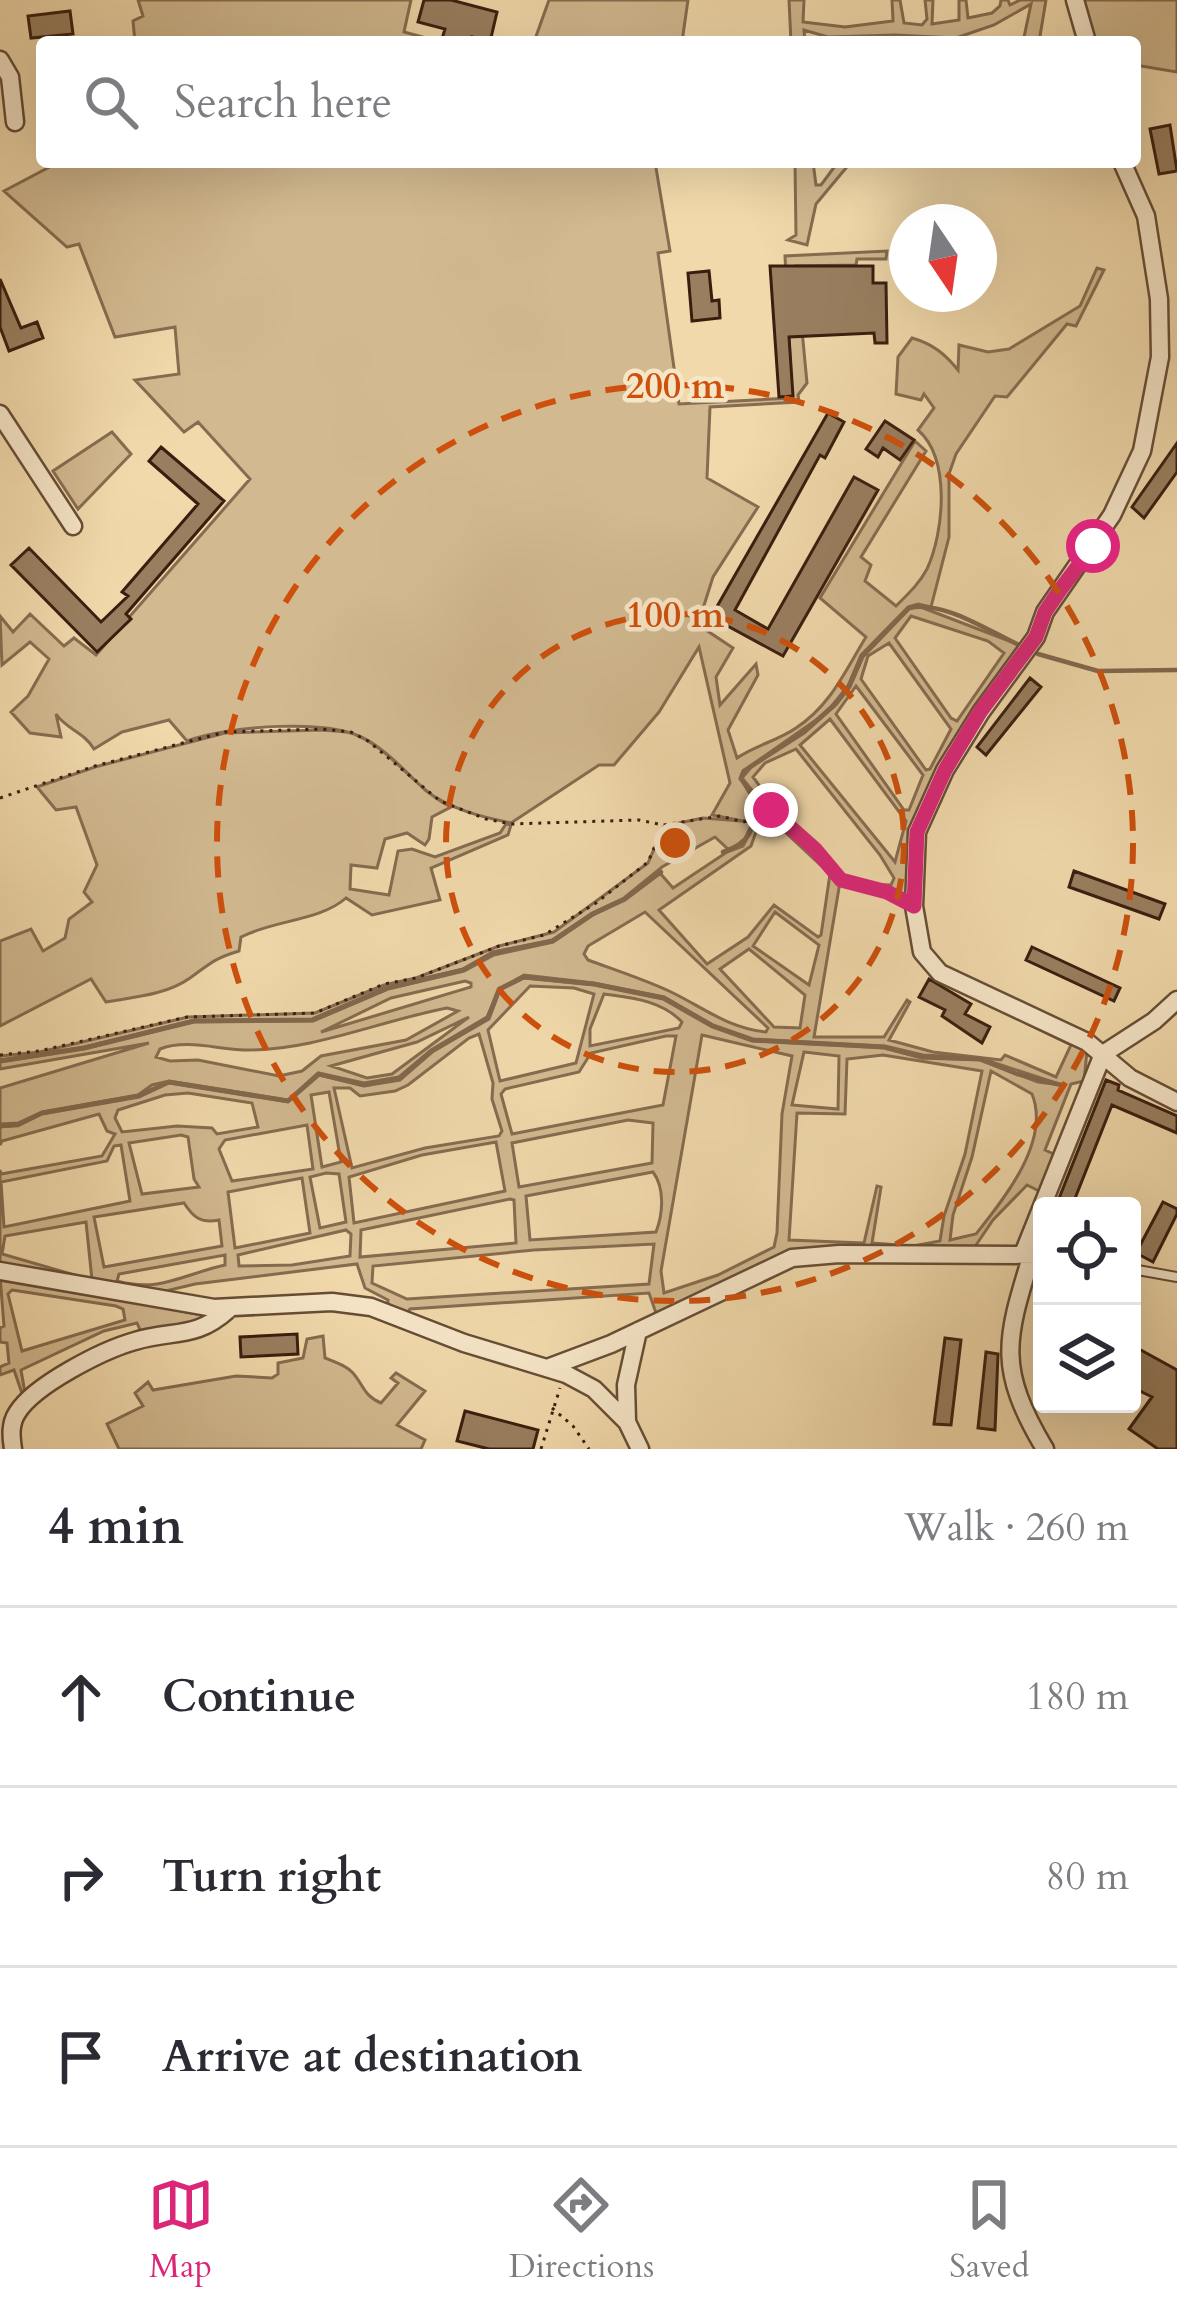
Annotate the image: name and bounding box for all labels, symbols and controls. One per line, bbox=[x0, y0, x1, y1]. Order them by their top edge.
search box bbox=[36, 36, 1141, 168]
icon: search bbox=[78, 69, 144, 135]
text: Search here bbox=[174, 72, 392, 133]
north arrow bbox=[889, 204, 997, 312]
text: 200 m bbox=[626, 362, 725, 411]
route start bbox=[1066, 519, 1120, 573]
text: 100 m bbox=[626, 591, 725, 640]
route end bbox=[744, 783, 798, 837]
centre of rings bbox=[654, 822, 696, 864]
map controls bbox=[1033, 1197, 1141, 1413]
button: locate bbox=[1033, 1197, 1141, 1305]
button: layers bbox=[1033, 1305, 1141, 1413]
text: 4 min bbox=[48, 1492, 184, 1562]
text: Walk · 260 m bbox=[904, 1501, 1129, 1554]
icon: ahead bbox=[48, 1664, 114, 1730]
text: Continue bbox=[162, 1666, 356, 1727]
text: 180 m bbox=[1026, 1670, 1129, 1723]
icon: right bbox=[48, 1844, 114, 1910]
text: Turn right bbox=[162, 1846, 381, 1907]
text: 80 m bbox=[1046, 1850, 1129, 1903]
icon: arrive bbox=[48, 2024, 114, 2090]
text: Arrive at destination bbox=[162, 2026, 582, 2087]
tab: Map bbox=[148, 2172, 214, 2289]
tab: Directions bbox=[509, 2172, 654, 2289]
tab: Saved bbox=[949, 2172, 1029, 2289]

